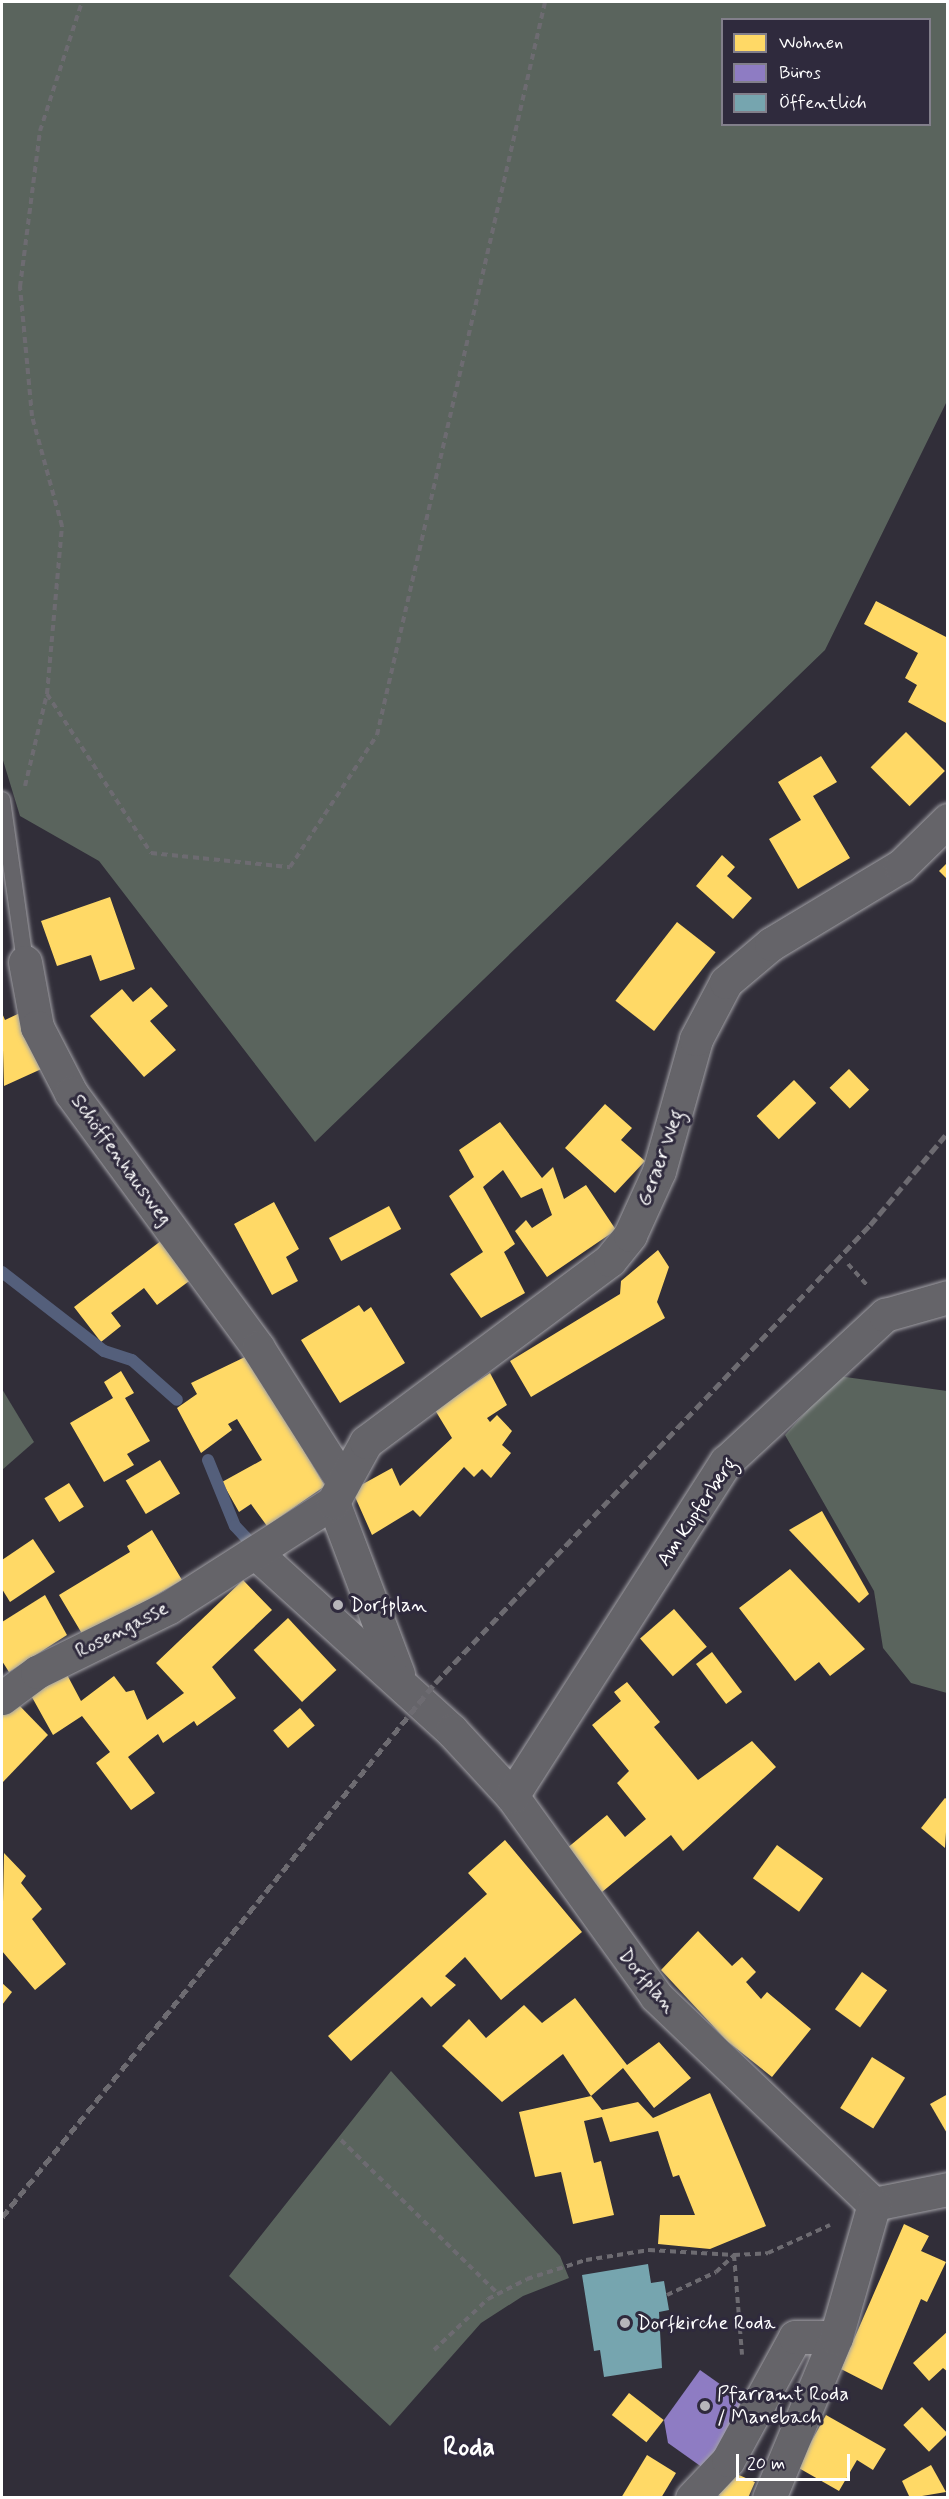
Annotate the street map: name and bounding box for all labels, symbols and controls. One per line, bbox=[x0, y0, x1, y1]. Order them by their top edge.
legend bbox=[721, 18, 931, 126]
text: Wohnen bbox=[779, 31, 843, 55]
text: Büros bbox=[779, 61, 821, 85]
text: Öffentlich bbox=[779, 91, 867, 115]
street label: Schöffenhausweg bbox=[65, 1090, 177, 1230]
street label: Geraer Weg bbox=[632, 1106, 690, 1210]
street label: Am Kupferberg bbox=[651, 1452, 743, 1572]
place label: Dorfplan bbox=[350, 1593, 427, 1617]
street label: Rosengasse bbox=[71, 1596, 173, 1664]
marker: Dorfplan bbox=[331, 1598, 345, 1612]
street label: Dorfplan bbox=[613, 1944, 681, 2018]
place label: Dorfkirche Roda bbox=[637, 2311, 774, 2335]
marker: Dorfkirche Roda bbox=[618, 2316, 632, 2330]
place label: Pfarramt Roda / Manebach bbox=[717, 2382, 849, 2429]
marker: Pfarramt Roda / Manebach bbox=[698, 2399, 712, 2413]
district label: Roda bbox=[443, 2433, 495, 2465]
scale bar bbox=[739, 2442, 853, 2480]
text: 20 m bbox=[747, 2452, 785, 2476]

